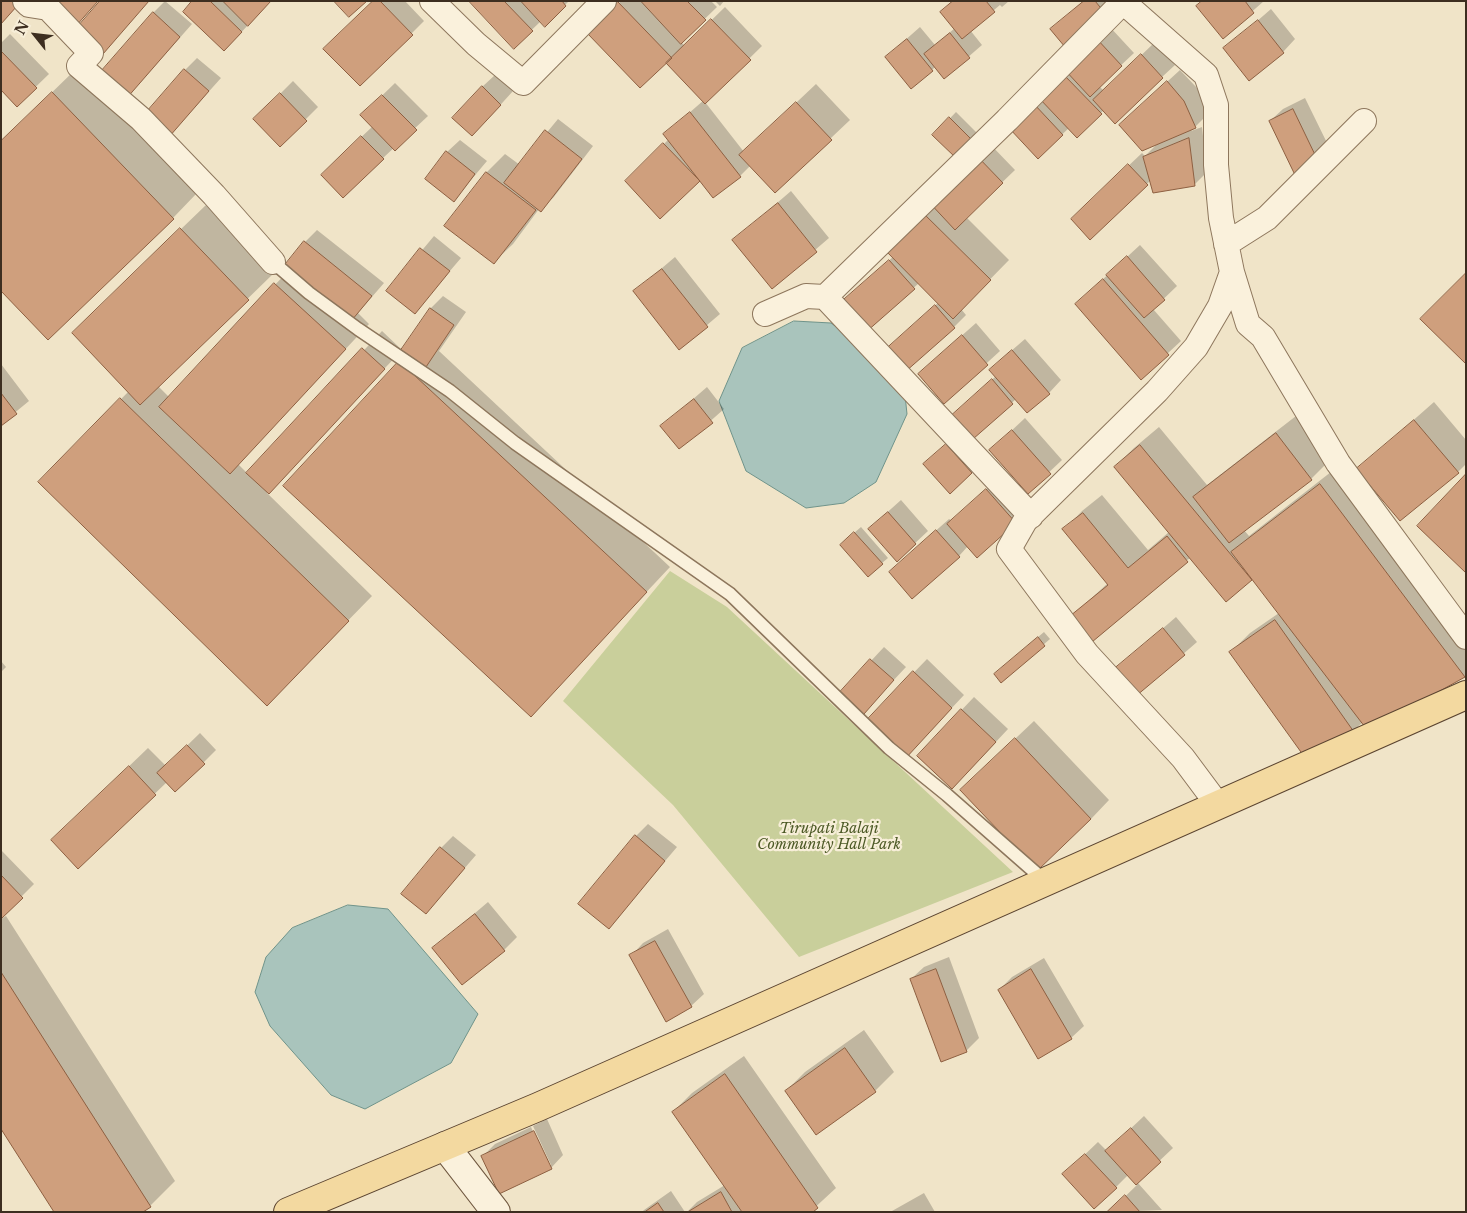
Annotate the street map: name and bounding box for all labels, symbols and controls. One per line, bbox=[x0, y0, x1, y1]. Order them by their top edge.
north arrow bbox=[10, 10, 60, 60]
text: N bbox=[11, 18, 33, 38]
park label: Tirupati Balaji Community Hall Park bbox=[757, 821, 901, 854]

